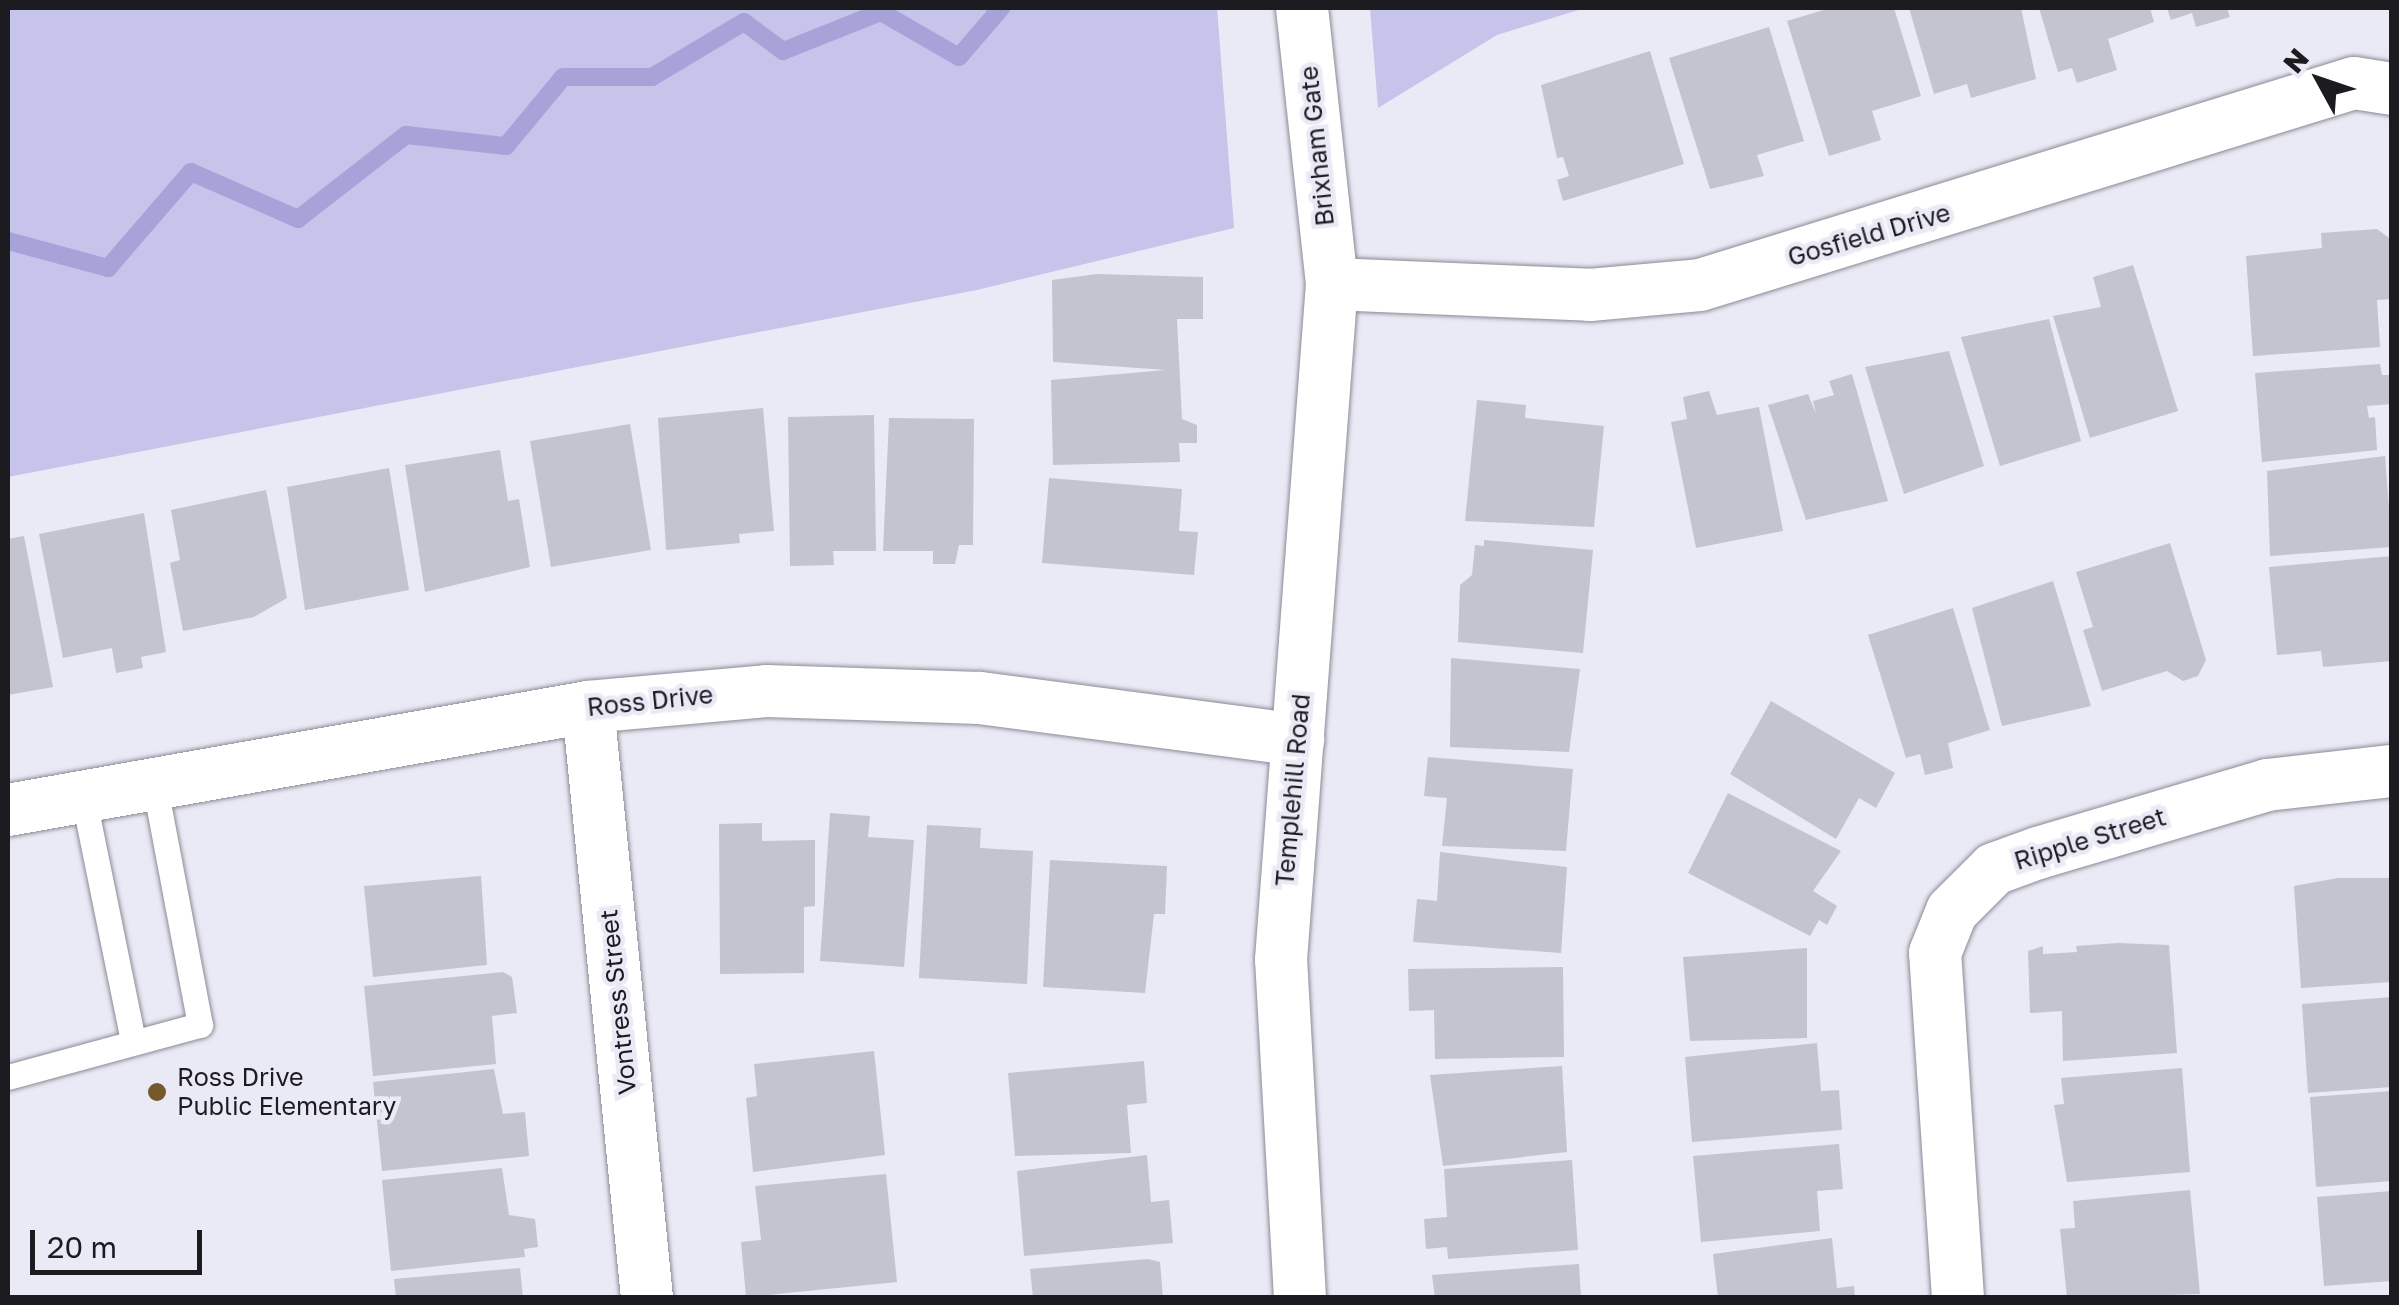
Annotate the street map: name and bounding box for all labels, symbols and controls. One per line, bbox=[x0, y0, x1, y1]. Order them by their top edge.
north arrow bbox=[2269, 30, 2369, 130]
text: N bbox=[2276, 42, 2315, 79]
street label: Brixham Gate bbox=[1294, 64, 1340, 228]
street label: Gosfield Drive bbox=[1784, 197, 1954, 273]
street label: Ross Drive bbox=[586, 679, 714, 723]
street label: Templehill Road bbox=[1270, 693, 1316, 887]
street label: Ripple Street bbox=[2011, 802, 2169, 876]
street label: Vontress Street bbox=[593, 908, 643, 1096]
place label: Ross Drive Public Elementary bbox=[177, 1063, 396, 1122]
marker: Ross Drive Public Elementary bbox=[146, 1081, 168, 1103]
scale bar bbox=[35, 1210, 208, 1272]
text: 20 m bbox=[47, 1229, 117, 1265]

